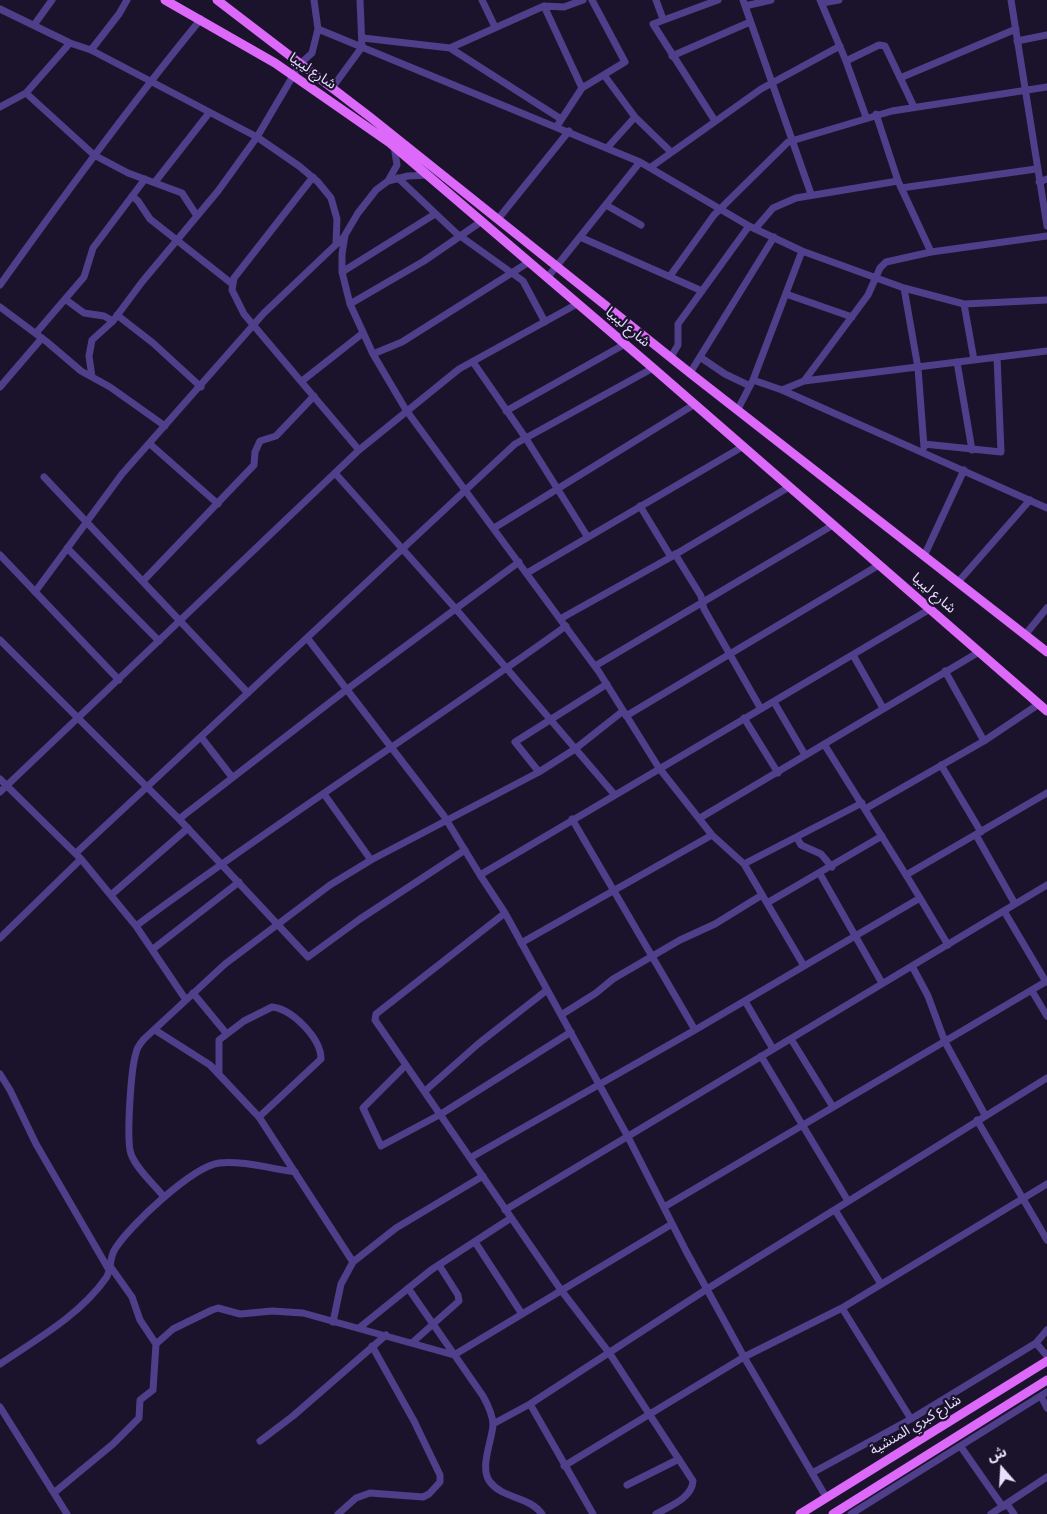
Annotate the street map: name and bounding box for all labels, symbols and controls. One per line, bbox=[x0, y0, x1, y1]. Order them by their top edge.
street label: شارع ليبيا bbox=[285, 50, 339, 94]
street label: شارع ليبيا bbox=[601, 305, 653, 351]
street label: شارع ليبيا bbox=[907, 570, 959, 618]
street label: شارع كبري المنشية bbox=[867, 1392, 965, 1460]
text: ش bbox=[985, 1442, 1009, 1467]
north arrow bbox=[977, 1444, 1027, 1494]

